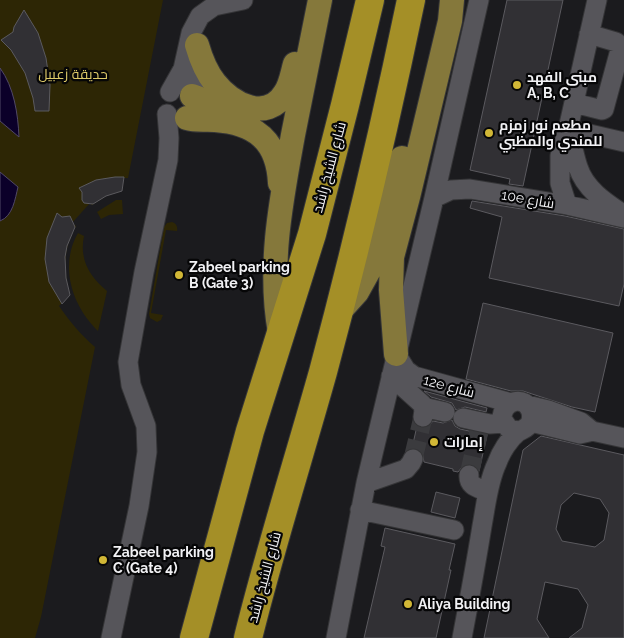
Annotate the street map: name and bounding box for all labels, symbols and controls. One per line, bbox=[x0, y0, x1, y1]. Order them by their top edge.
park label: حديقة زعبيل bbox=[38, 66, 108, 82]
place label: مبنى الفهد A, B, C bbox=[527, 69, 597, 101]
marker: مبنى الفهد A, B, C bbox=[511, 79, 523, 91]
place label: مطعم نور زمزم للمندي والمظبي bbox=[499, 117, 602, 153]
street label: شارع الشيخ راشد bbox=[309, 120, 350, 214]
marker: مطعم نور زمزم للمندي والمظبي bbox=[483, 127, 495, 139]
street label: 10e شارع bbox=[500, 186, 556, 213]
place label: Zabeel parking B (Gate 3) bbox=[189, 259, 290, 291]
marker: Zabeel parking B (Gate 3) bbox=[173, 269, 185, 281]
street label: 12e شارع bbox=[421, 372, 476, 401]
place label: إمارات bbox=[444, 434, 483, 452]
marker: إمارات bbox=[428, 436, 440, 448]
street label: شارع الشيخ راشد bbox=[244, 530, 285, 624]
place label: Zabeel parking C (Gate 4) bbox=[113, 544, 214, 576]
marker: Zabeel parking C (Gate 4) bbox=[97, 554, 109, 566]
place label: Aliya Building bbox=[418, 596, 510, 612]
marker: Aliya Building bbox=[402, 598, 414, 610]

